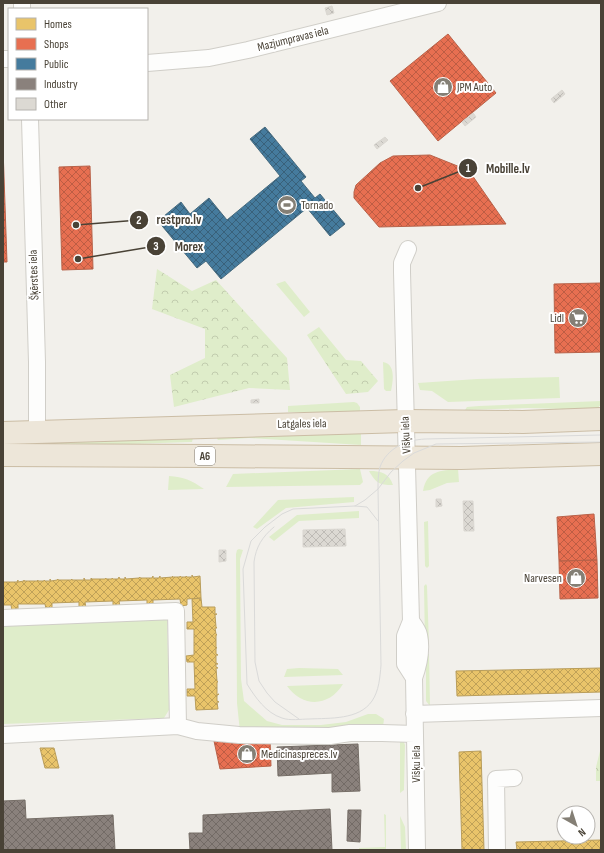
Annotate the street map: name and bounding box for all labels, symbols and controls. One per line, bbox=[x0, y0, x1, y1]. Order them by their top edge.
legend bbox=[8, 8, 148, 120]
text: Homes bbox=[44, 17, 72, 32]
street label: Mazjumpravas iela bbox=[256, 23, 331, 55]
text: Shops bbox=[44, 37, 69, 52]
text: Public bbox=[44, 57, 69, 72]
shop icon: JPM Auto bbox=[432, 76, 454, 98]
text: Industry bbox=[44, 77, 78, 92]
place label: JPM Auto bbox=[456, 80, 492, 95]
text: Other bbox=[44, 97, 68, 112]
callout: Mobille.lv bbox=[458, 156, 538, 181]
text: 1 bbox=[466, 161, 471, 176]
text: Mobille.lv bbox=[486, 161, 531, 177]
sports icon: Tornado bbox=[276, 194, 298, 216]
place label: Tornado bbox=[301, 198, 333, 213]
callout: restpro.lv bbox=[129, 207, 210, 232]
text: restpro.lv bbox=[157, 212, 202, 228]
text: 2 bbox=[136, 213, 142, 228]
callout: Morex bbox=[146, 234, 211, 259]
text: 3 bbox=[153, 239, 159, 254]
text: Morex bbox=[175, 239, 204, 255]
street label: Šķērstes iela bbox=[26, 249, 42, 300]
supermarket icon: Lidl bbox=[567, 307, 589, 329]
place label: Lidl bbox=[550, 311, 564, 326]
street label: Latgales iela bbox=[277, 416, 327, 432]
street label: Višķu iela bbox=[398, 416, 414, 454]
road number: A6 bbox=[195, 447, 215, 465]
shop icon: Narvesen bbox=[565, 567, 587, 589]
place label: Narvesen bbox=[524, 571, 562, 586]
shop icon: Medicinaspreces.lv bbox=[236, 743, 258, 765]
street label: Višķu iela bbox=[409, 745, 424, 783]
place label: Medicinaspreces.lv bbox=[261, 747, 338, 762]
north arrow bbox=[556, 805, 596, 845]
text: N bbox=[576, 825, 588, 839]

